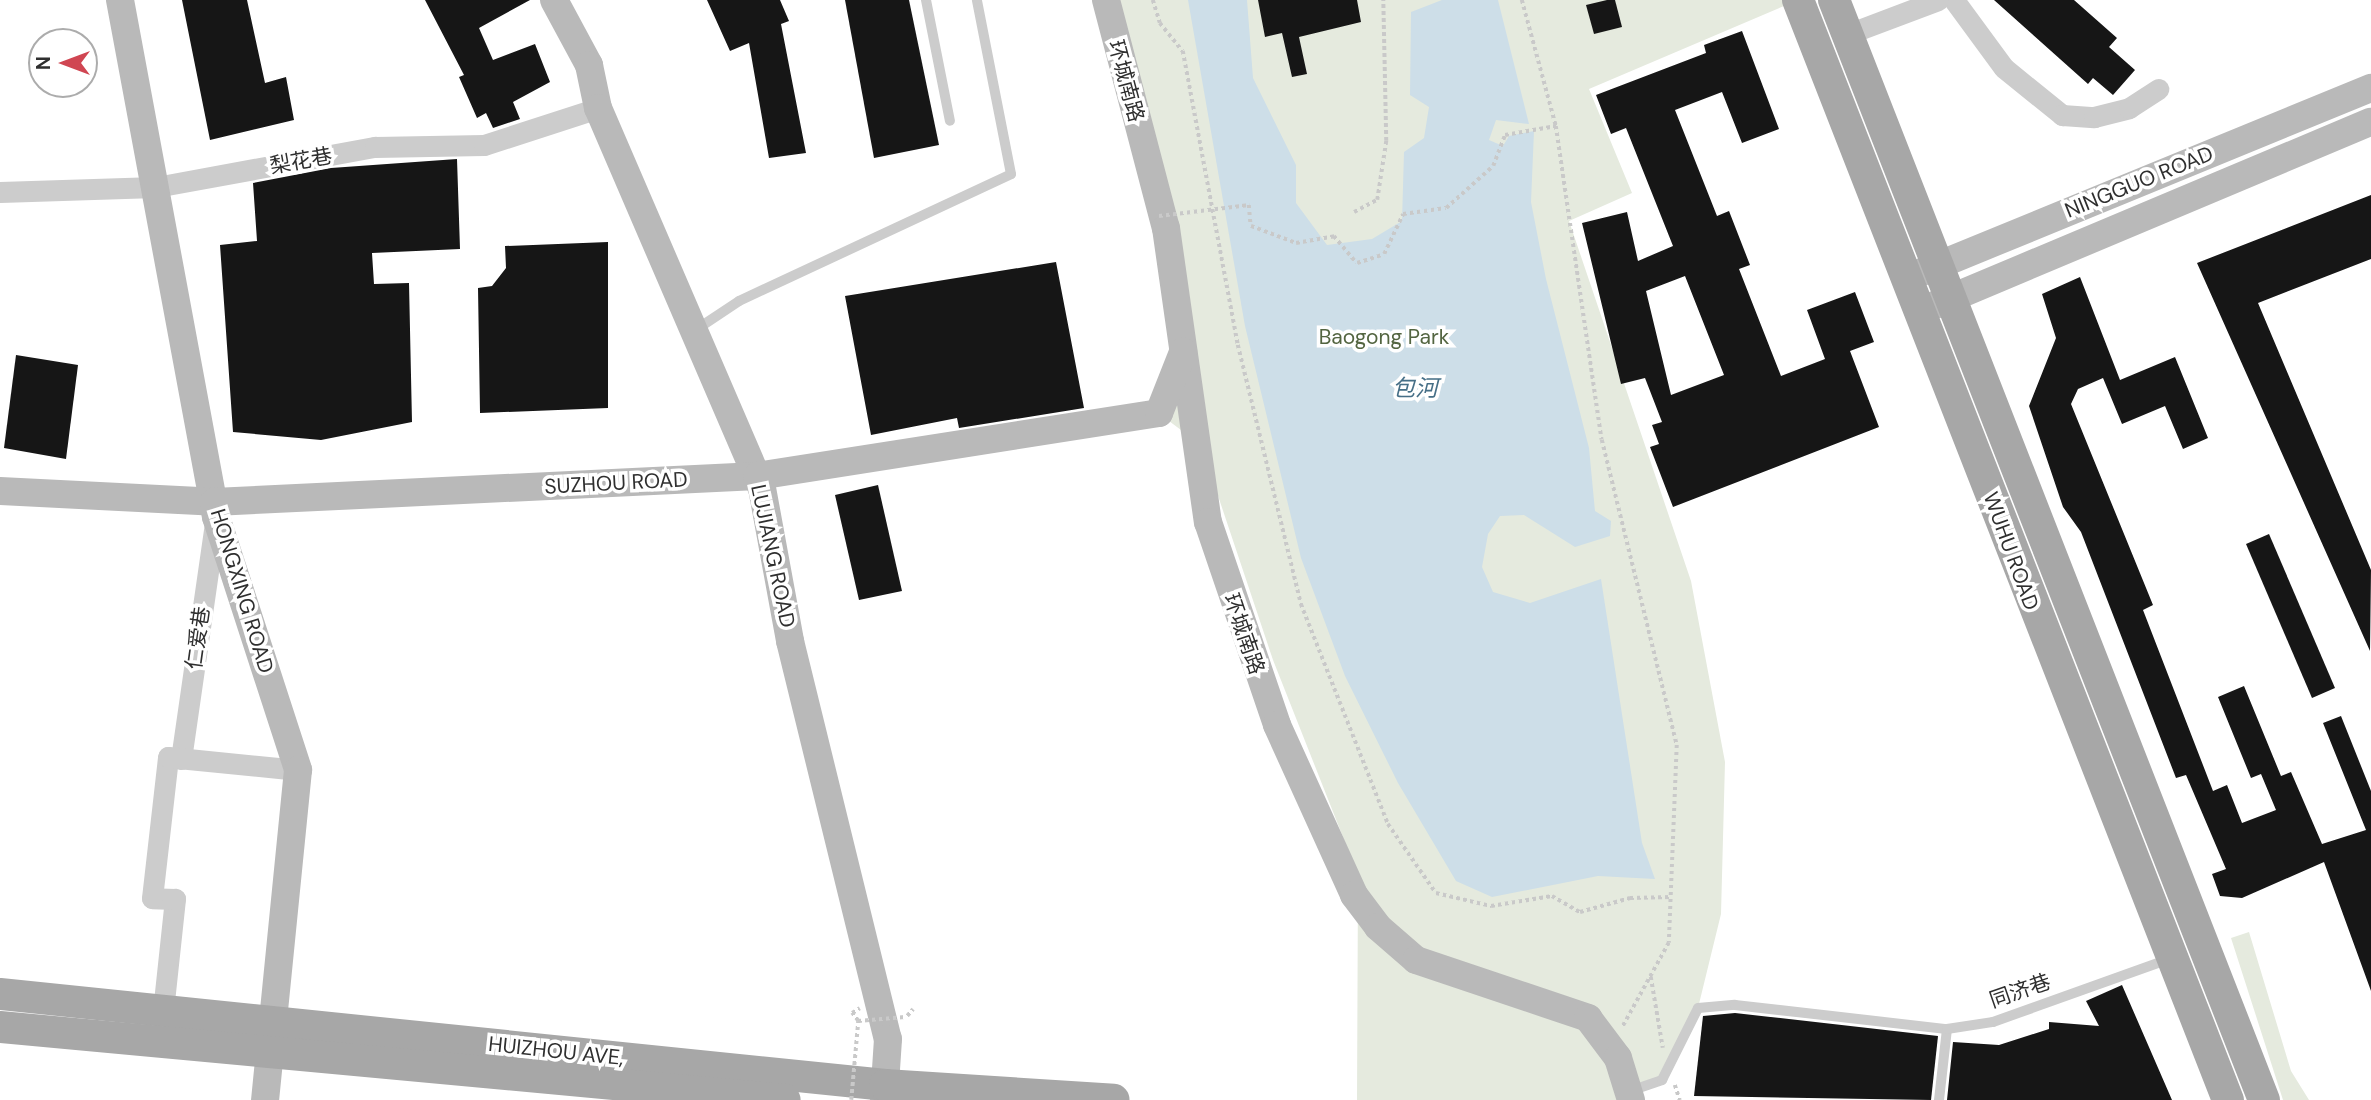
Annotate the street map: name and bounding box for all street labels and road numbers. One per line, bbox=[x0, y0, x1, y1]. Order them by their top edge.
street label: 环城南路 bbox=[1103, 37, 1149, 125]
street label: NINGGUO ROAD bbox=[2061, 141, 2217, 223]
street label: 梨花巷 bbox=[268, 143, 334, 179]
street label: SUZHOU ROAD bbox=[544, 467, 688, 499]
street label: LUJIANG ROAD bbox=[746, 482, 800, 630]
street label: WUHU ROAD bbox=[1978, 489, 2044, 613]
street label: HONGXING ROAD bbox=[205, 506, 279, 676]
street label: 环城南路 bbox=[1218, 590, 1270, 678]
street label: 仁爱巷 bbox=[181, 605, 215, 671]
street label: 同济巷 bbox=[1986, 969, 2054, 1013]
street label: HUIZHOU AVE, bbox=[487, 1031, 625, 1071]

